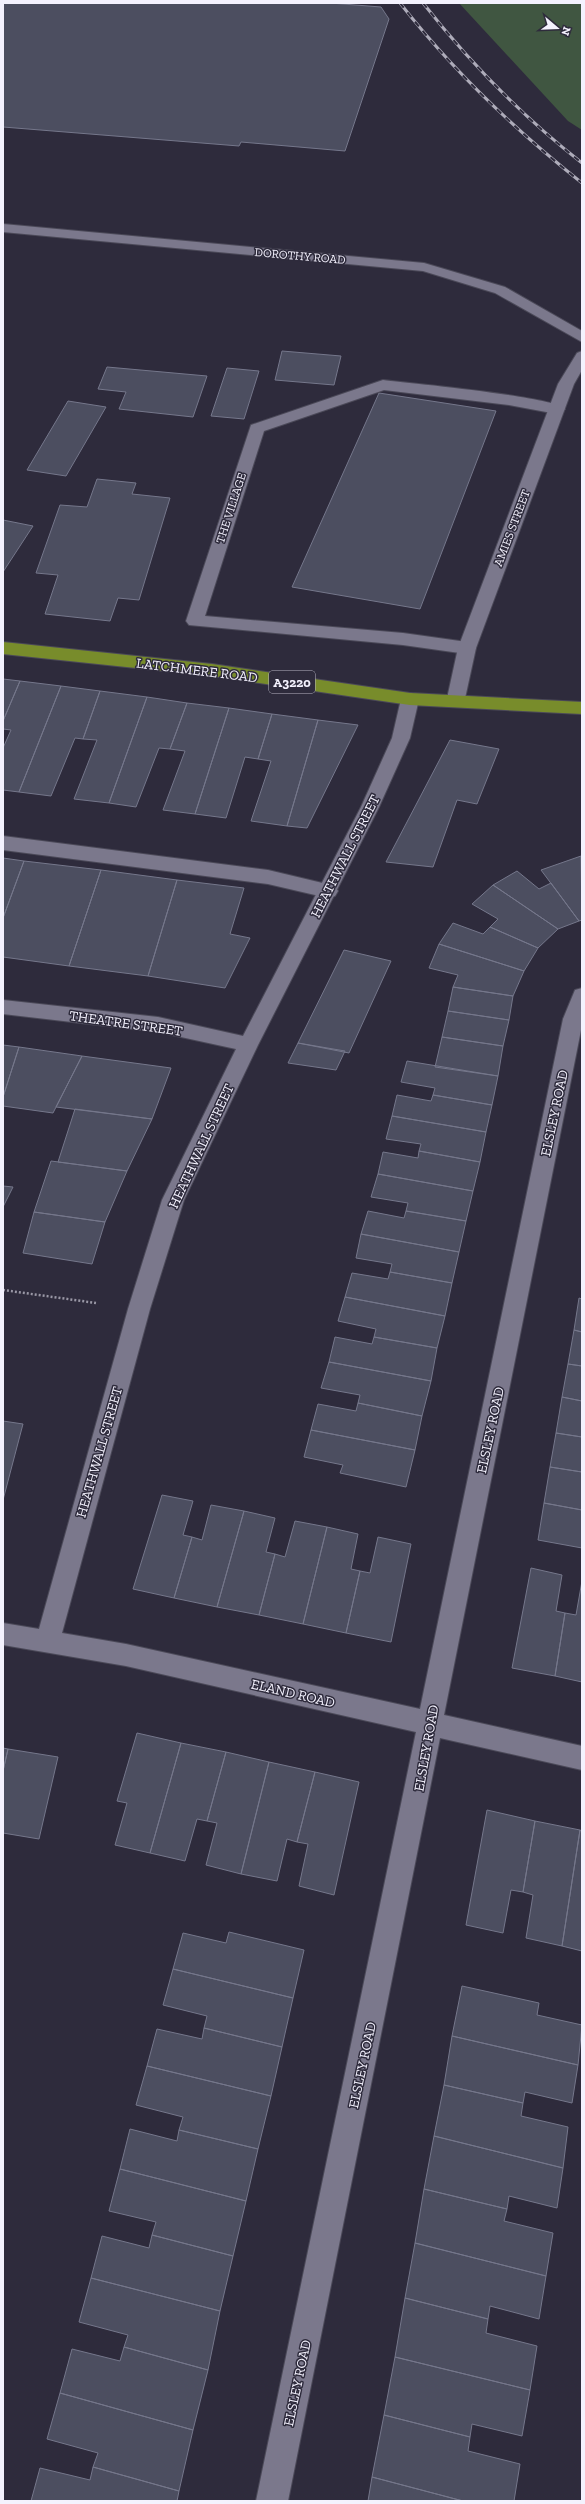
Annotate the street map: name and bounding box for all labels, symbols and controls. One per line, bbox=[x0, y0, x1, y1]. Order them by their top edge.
north arrow bbox=[537, 8, 577, 48]
text: N bbox=[558, 25, 573, 38]
street label: DOROTHY ROAD bbox=[254, 245, 346, 267]
street label: THE VILLAGE bbox=[213, 471, 249, 545]
street label: AMIES STREET bbox=[491, 487, 533, 568]
street label: LATCHMERE ROAD bbox=[135, 655, 259, 686]
road number: A3220 bbox=[269, 671, 315, 693]
street label: HEATHWALL STREET bbox=[307, 792, 384, 921]
street label: THEATRE STREET bbox=[68, 1007, 184, 1040]
street label: ELSLEY ROAD bbox=[537, 1068, 572, 1158]
street label: HEATHWALL STREET bbox=[165, 1081, 238, 1211]
street label: HEATHWALL STREET bbox=[73, 1384, 126, 1520]
street label: ELSLEY ROAD bbox=[473, 1385, 508, 1475]
street label: ELAND ROAD bbox=[249, 1676, 337, 1711]
street label: ELSLEY ROAD bbox=[411, 1703, 443, 1793]
street label: ELSLEY ROAD bbox=[345, 2020, 380, 2110]
street label: ELSLEY ROAD bbox=[280, 2338, 315, 2428]

